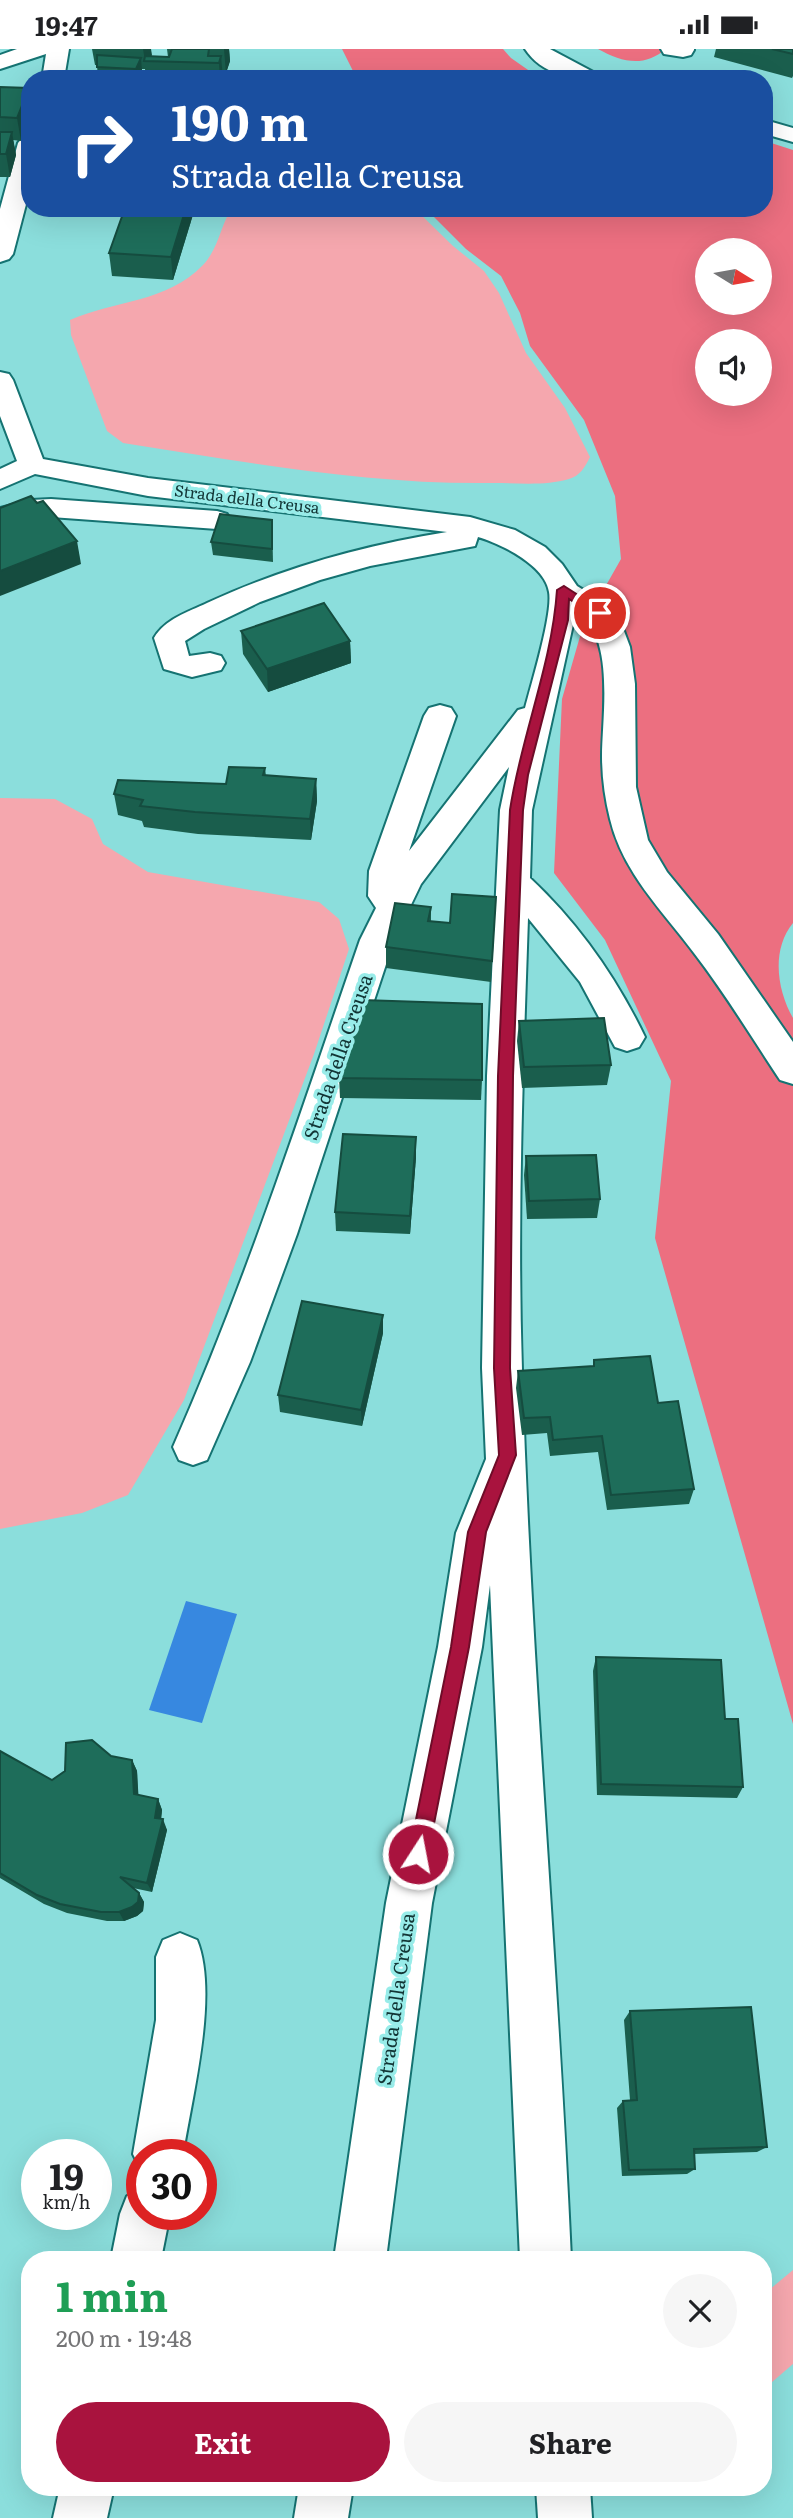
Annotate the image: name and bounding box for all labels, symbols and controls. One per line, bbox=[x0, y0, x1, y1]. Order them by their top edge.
text: 19:47 bbox=[35, 5, 98, 44]
text: 190 m bbox=[171, 83, 308, 156]
icon: right bbox=[56, 98, 147, 189]
text: Strada della Creusa bbox=[171, 150, 464, 198]
north arrow bbox=[695, 238, 772, 315]
map controls bbox=[695, 238, 772, 406]
button: sound bbox=[695, 329, 772, 406]
street label: Strada della Creusa bbox=[173, 477, 322, 519]
pin bbox=[570, 583, 630, 643]
icon: arrive bbox=[581, 594, 619, 632]
street label: Strada della Creusa bbox=[296, 969, 379, 1143]
position arrow bbox=[381, 1817, 455, 1891]
street label: Strada della Creusa bbox=[369, 1910, 421, 2087]
speed limit sign: 30 bbox=[126, 2139, 217, 2230]
text: 19 bbox=[49, 2149, 84, 2201]
text: km/h bbox=[43, 2188, 90, 2215]
text: 1 min bbox=[56, 2263, 168, 2325]
button: close bbox=[663, 2274, 737, 2348]
text: 200 m · 19:48 bbox=[56, 2320, 192, 2354]
button: Exit bbox=[56, 2402, 390, 2482]
button: Share bbox=[404, 2402, 737, 2482]

